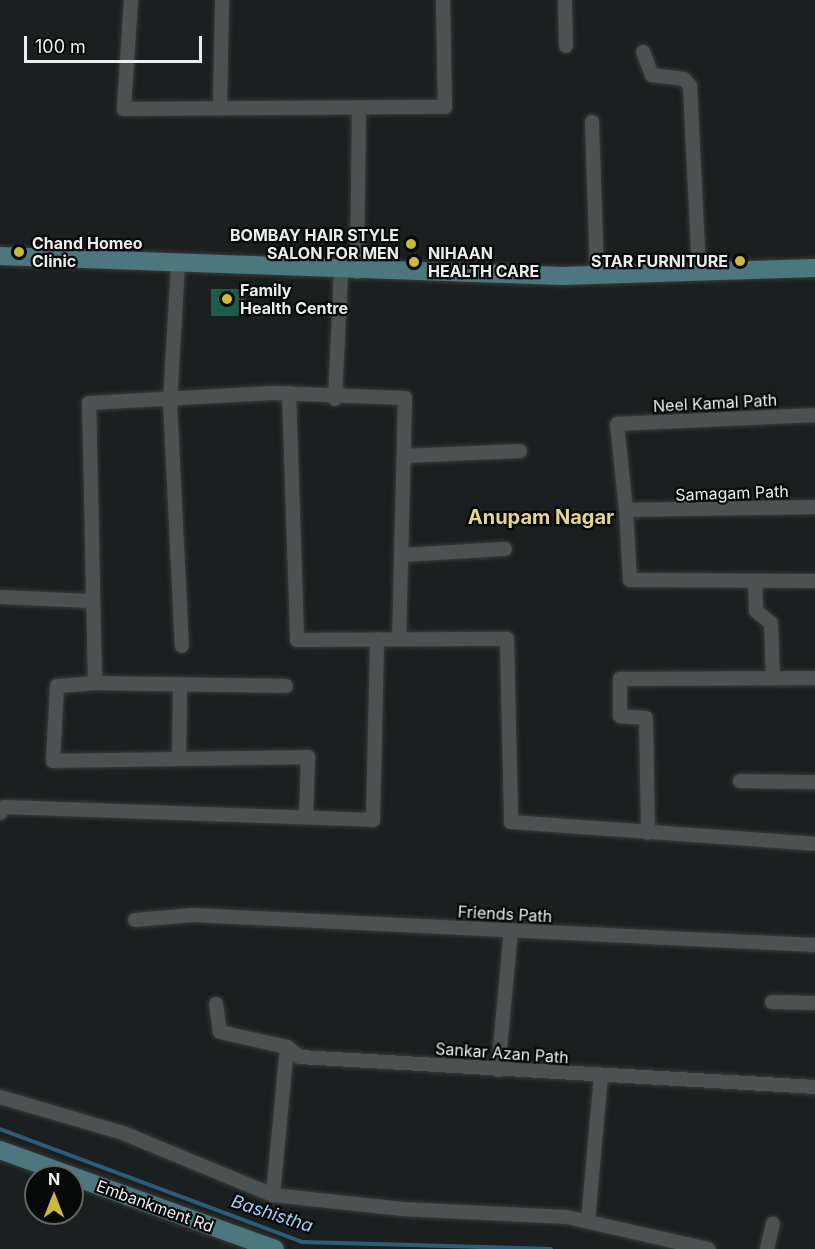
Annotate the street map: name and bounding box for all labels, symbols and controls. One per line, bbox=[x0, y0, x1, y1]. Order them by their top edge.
scale bar bbox=[27, 24, 206, 62]
text: 100 m bbox=[35, 36, 86, 57]
place label: BOMBAY HAIR STYLE SALON FOR MEN bbox=[230, 225, 399, 263]
place label: Chand Homeo Clinic bbox=[32, 233, 143, 271]
marker: BOMBAY HAIR STYLE SALON FOR MEN bbox=[404, 237, 418, 251]
marker: Chand Homeo Clinic bbox=[10, 243, 28, 261]
place label: NIHAAN HEALTH CARE bbox=[428, 243, 539, 281]
place label: STAR FURNITURE bbox=[591, 251, 728, 271]
marker: NIHAAN HEALTH CARE bbox=[405, 253, 423, 271]
marker: STAR FURNITURE bbox=[733, 254, 747, 268]
place label: Family Health Centre bbox=[240, 280, 348, 318]
marker: Family Health Centre bbox=[218, 290, 236, 308]
street label: Neel Kamal Path bbox=[653, 390, 777, 416]
street label: Samagam Path bbox=[675, 481, 789, 505]
district label: Anupam Nagar bbox=[468, 505, 614, 529]
street label: Friends Path bbox=[457, 902, 553, 926]
street label: Sankar Azan Path bbox=[435, 1039, 569, 1067]
north arrow bbox=[24, 1165, 84, 1225]
text: N bbox=[48, 1169, 60, 1189]
street label: Embankment Rd bbox=[94, 1176, 216, 1236]
water label: Bashistha bbox=[229, 1191, 315, 1237]

